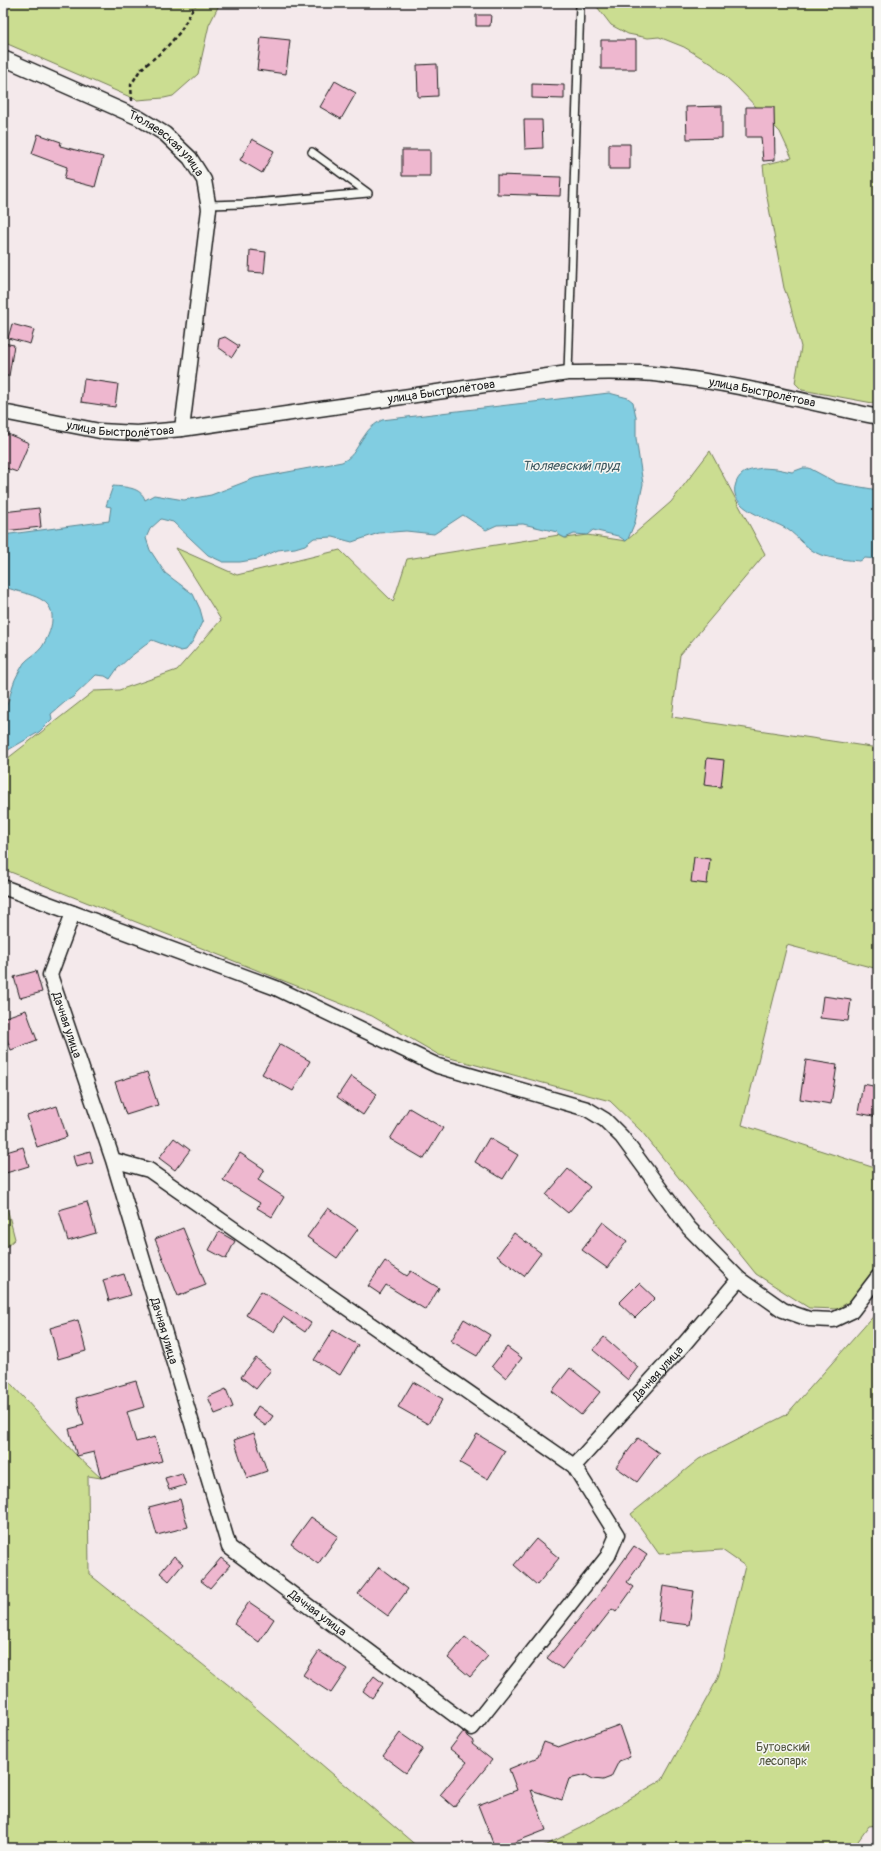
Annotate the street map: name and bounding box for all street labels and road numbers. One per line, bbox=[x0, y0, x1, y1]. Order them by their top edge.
street label: Тюляевская улица bbox=[126, 107, 207, 180]
street label: улица Быстролётова bbox=[707, 375, 817, 411]
street label: улица Быстролётова bbox=[386, 377, 496, 407]
street label: улица Быстролётова bbox=[64, 417, 175, 441]
street label: Дачная улица bbox=[48, 989, 85, 1060]
street label: Дачная улица bbox=[146, 1295, 181, 1366]
street label: Дачная улица bbox=[629, 1343, 687, 1405]
street label: Дачная улица bbox=[284, 1586, 350, 1640]

